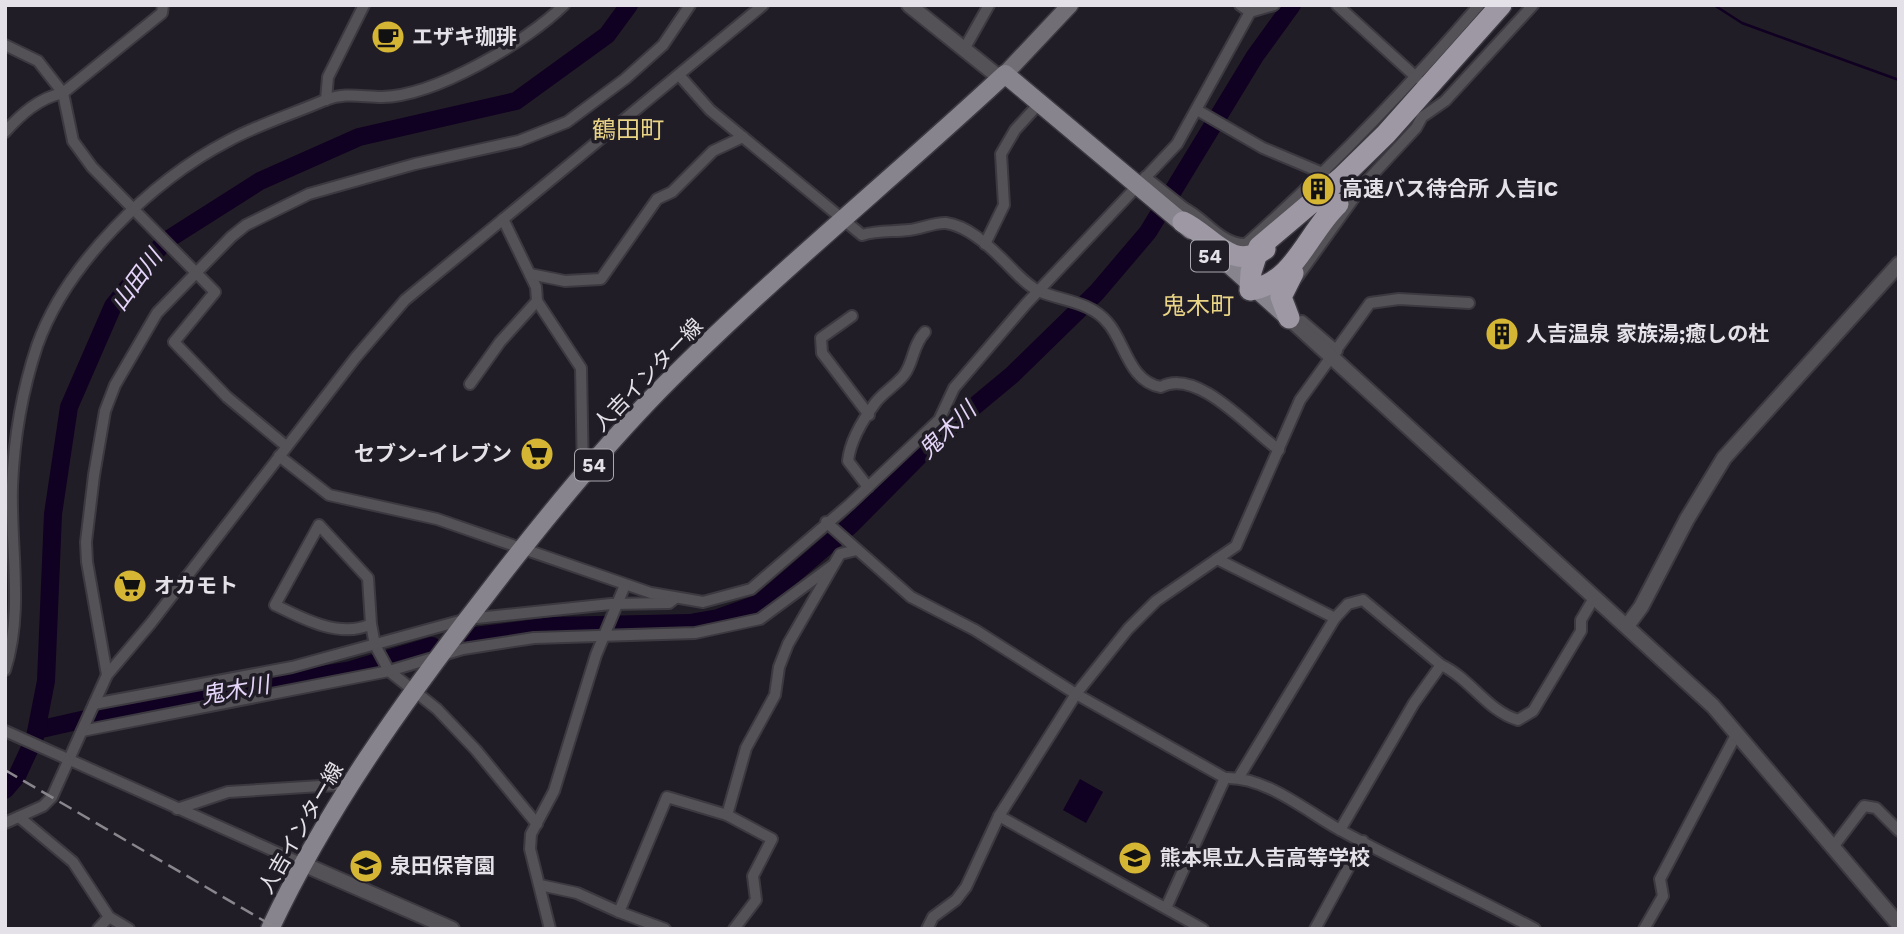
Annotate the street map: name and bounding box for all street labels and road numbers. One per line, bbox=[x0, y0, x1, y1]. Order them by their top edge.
road number: 54 bbox=[1191, 240, 1229, 272]
street label: 人吉インター線 bbox=[588, 313, 708, 436]
road number: 54 bbox=[575, 450, 613, 480]
street label: 人吉インター線 bbox=[253, 758, 348, 898]

